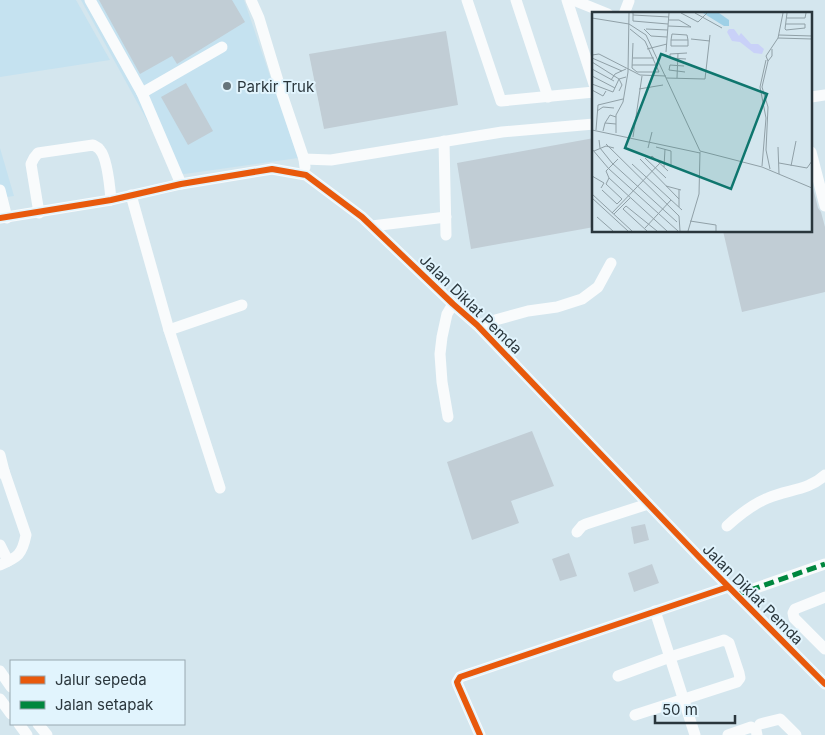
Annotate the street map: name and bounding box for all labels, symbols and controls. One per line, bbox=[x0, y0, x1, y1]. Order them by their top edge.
inset map bbox=[592, 12, 812, 232]
place label: Parkir Truk bbox=[237, 77, 315, 96]
marker: Parkir Truk bbox=[221, 80, 233, 92]
street label: Jalan Diklat Pemda bbox=[416, 250, 526, 358]
street label: Jalan Diklat Pemda bbox=[699, 540, 807, 648]
legend bbox=[10, 660, 185, 725]
text: Jalur sepeda bbox=[55, 670, 147, 689]
scale bar bbox=[655, 692, 735, 724]
text: Jalan setapak bbox=[55, 695, 154, 714]
text: 50 m bbox=[662, 700, 698, 719]

